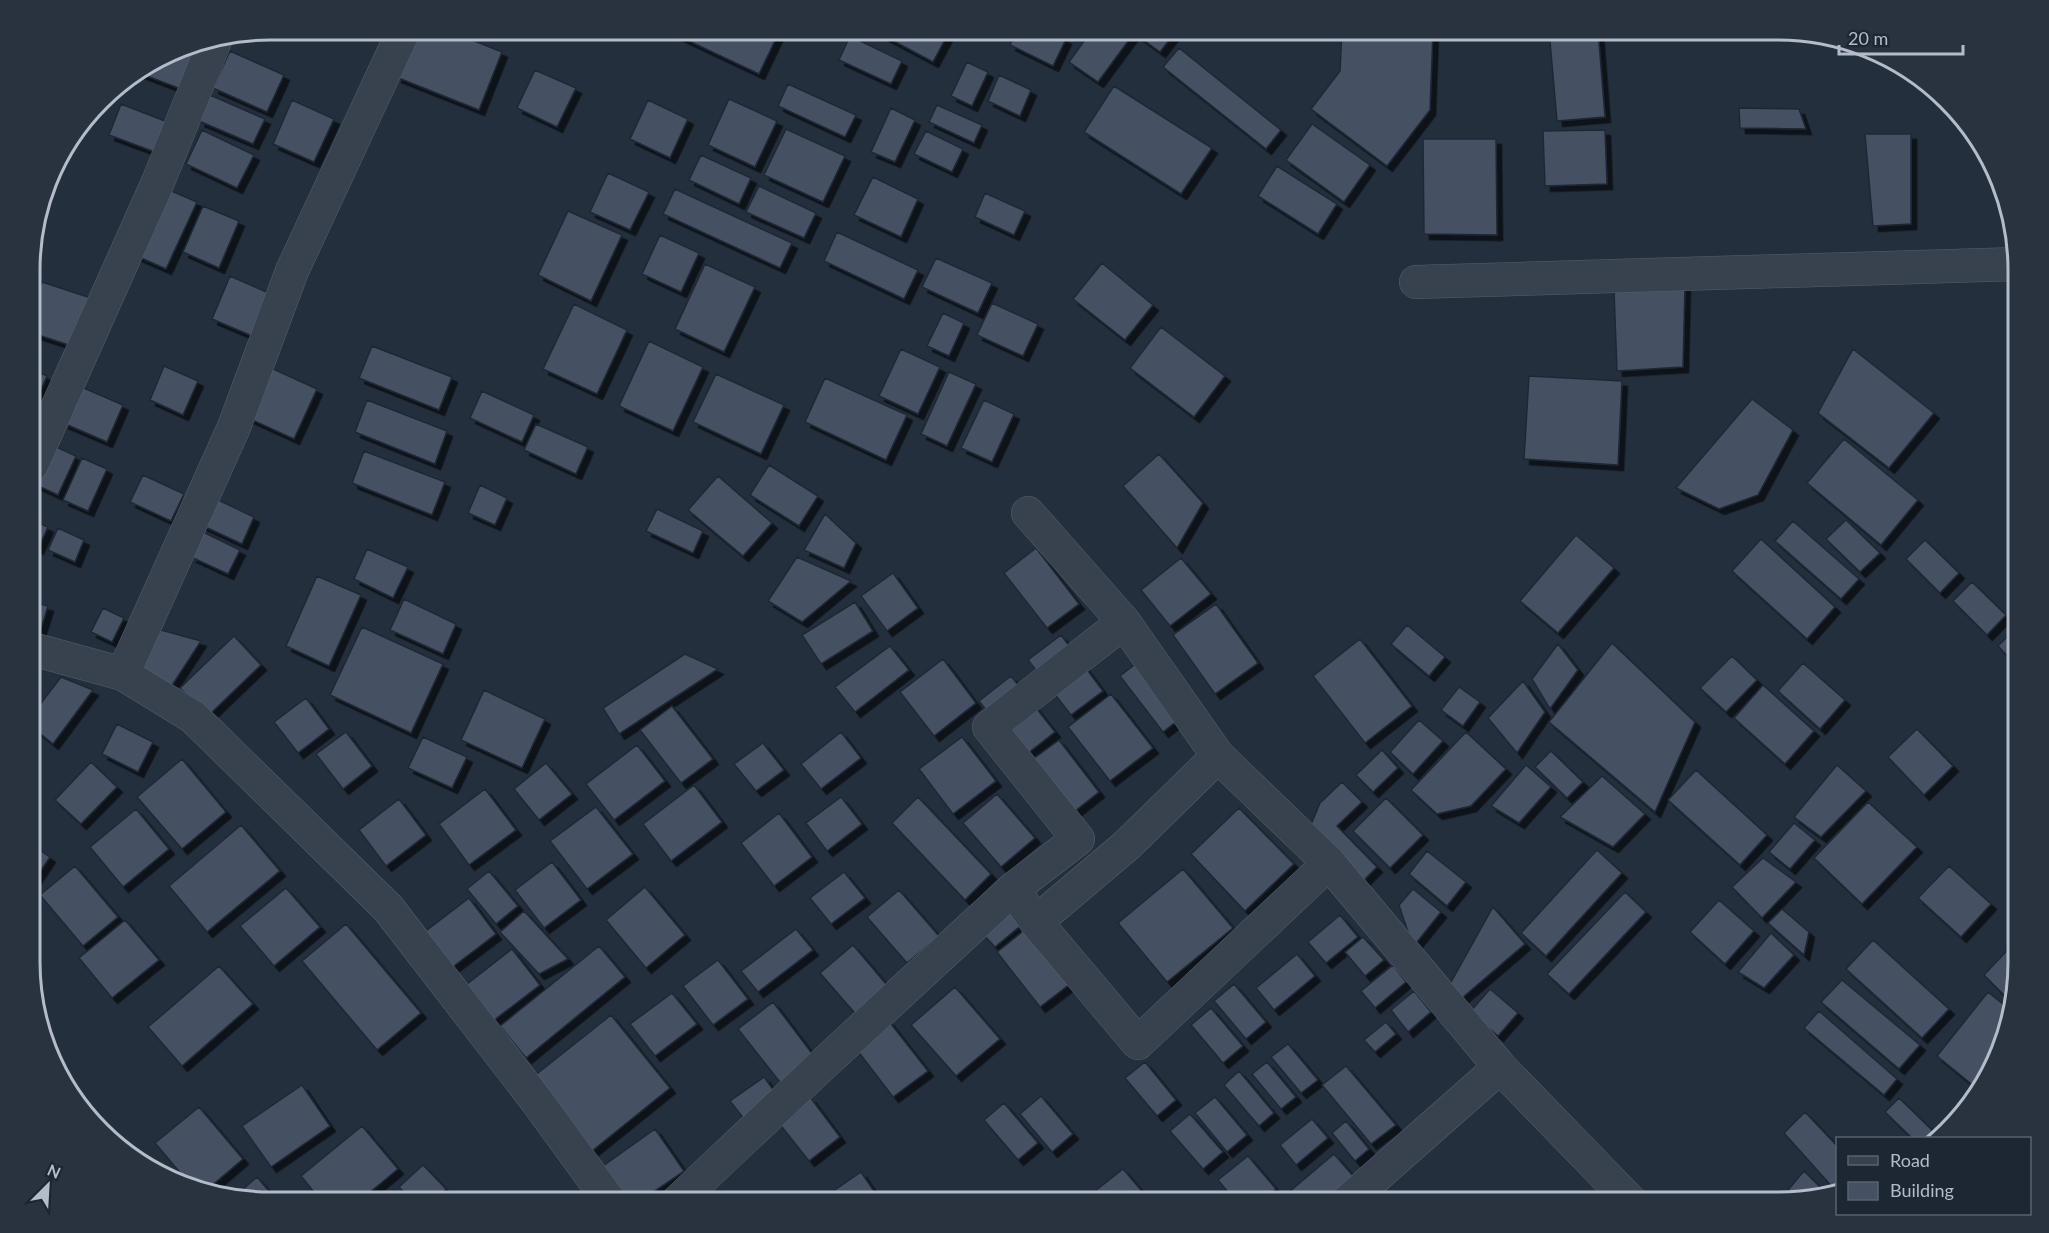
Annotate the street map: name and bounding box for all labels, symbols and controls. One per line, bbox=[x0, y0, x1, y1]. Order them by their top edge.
scale bar bbox=[1839, 18, 1964, 56]
text: 20 m bbox=[1848, 27, 1888, 49]
legend bbox=[1836, 1137, 2031, 1215]
text: Road bbox=[1890, 1149, 1930, 1171]
north arrow bbox=[18, 1155, 78, 1215]
text: N bbox=[45, 1160, 64, 1182]
text: Building bbox=[1890, 1179, 1954, 1201]

